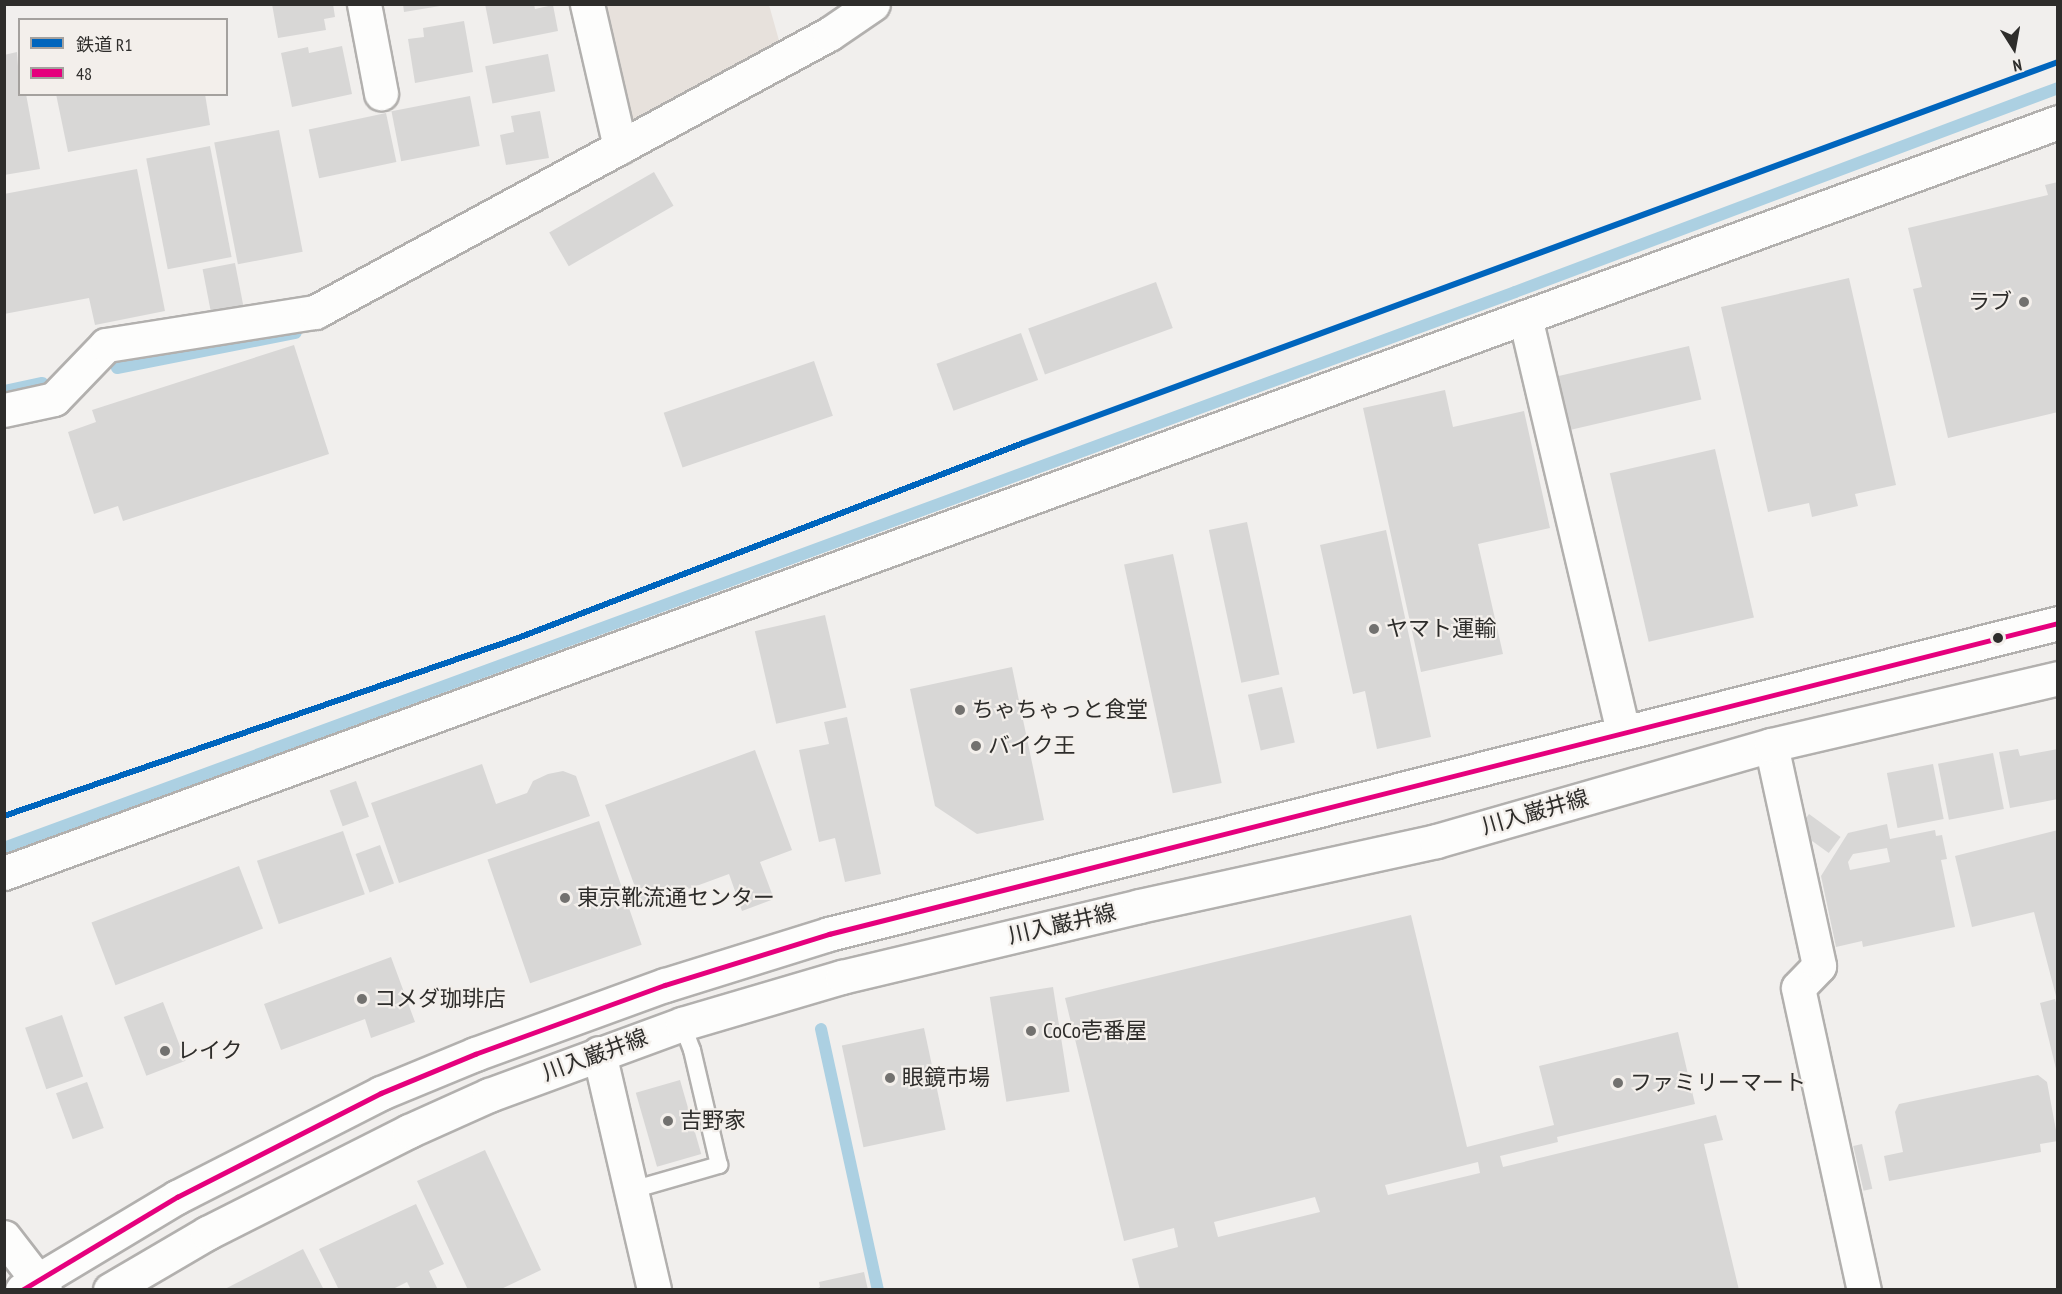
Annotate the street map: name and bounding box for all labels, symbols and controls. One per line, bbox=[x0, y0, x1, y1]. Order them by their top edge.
legend bbox=[18, 18, 228, 96]
north arrow bbox=[1984, 18, 2044, 78]
text: 鉄道 R1 bbox=[76, 33, 133, 56]
text: N bbox=[2011, 55, 2024, 76]
text: 48 bbox=[76, 62, 92, 85]
place label: ラブ bbox=[1968, 289, 2012, 315]
marker: ラブ bbox=[2017, 295, 2031, 309]
place label: ヤマト運輸 bbox=[1386, 616, 1496, 642]
marker: ヤマト運輸 bbox=[1367, 622, 1381, 636]
unlabelled marker bbox=[1992, 632, 2004, 644]
place label: ちゃちゃっと食堂 bbox=[972, 697, 1148, 723]
marker: ちゃちゃっと食堂 bbox=[953, 703, 967, 717]
place label: バイク王 bbox=[988, 733, 1076, 759]
marker: バイク王 bbox=[969, 739, 983, 753]
street label: 川入巌井線 bbox=[1478, 784, 1592, 840]
place label: 東京靴流通センター bbox=[577, 885, 775, 911]
marker: 東京靴流通センター bbox=[558, 891, 572, 905]
street label: 川入巌井線 bbox=[1005, 899, 1119, 949]
place label: コメダ珈琲店 bbox=[374, 986, 506, 1012]
marker: コメダ珈琲店 bbox=[355, 992, 369, 1006]
place label: CoCo壱番屋 bbox=[1043, 1018, 1147, 1044]
street label: 川入巌井線 bbox=[539, 1024, 651, 1086]
marker: CoCo壱番屋 bbox=[1024, 1024, 1038, 1038]
place label: レイク bbox=[177, 1038, 243, 1064]
marker: レイク bbox=[158, 1044, 172, 1058]
place label: 眼鏡市場 bbox=[902, 1065, 990, 1091]
place label: ファミリーマート bbox=[1630, 1070, 1806, 1096]
marker: 眼鏡市場 bbox=[883, 1071, 897, 1085]
marker: ファミリーマート bbox=[1611, 1076, 1625, 1090]
place label: 吉野家 bbox=[680, 1108, 746, 1134]
marker: 吉野家 bbox=[661, 1114, 675, 1128]

